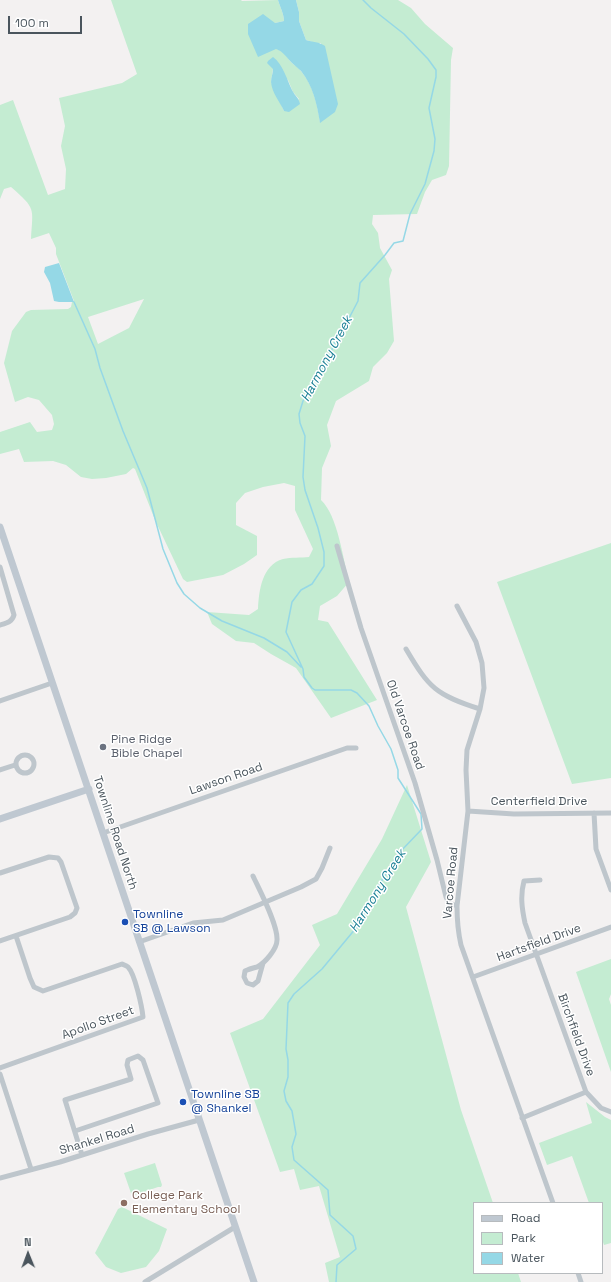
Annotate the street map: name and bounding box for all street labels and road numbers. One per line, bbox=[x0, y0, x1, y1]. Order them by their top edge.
street label: Old Varcoe Road bbox=[383, 678, 427, 772]
street label: Lawson Road bbox=[187, 760, 265, 798]
street label: Townline Road North bbox=[90, 774, 140, 892]
street label: Centerfield Drive bbox=[491, 795, 587, 809]
street label: Varcoe Road bbox=[441, 846, 461, 920]
street label: Hartsfield Drive bbox=[495, 921, 583, 965]
street label: Birchfield Drive bbox=[554, 992, 598, 1078]
street label: Apollo Street bbox=[60, 1003, 136, 1043]
street label: Shankel Road bbox=[58, 1122, 136, 1158]

